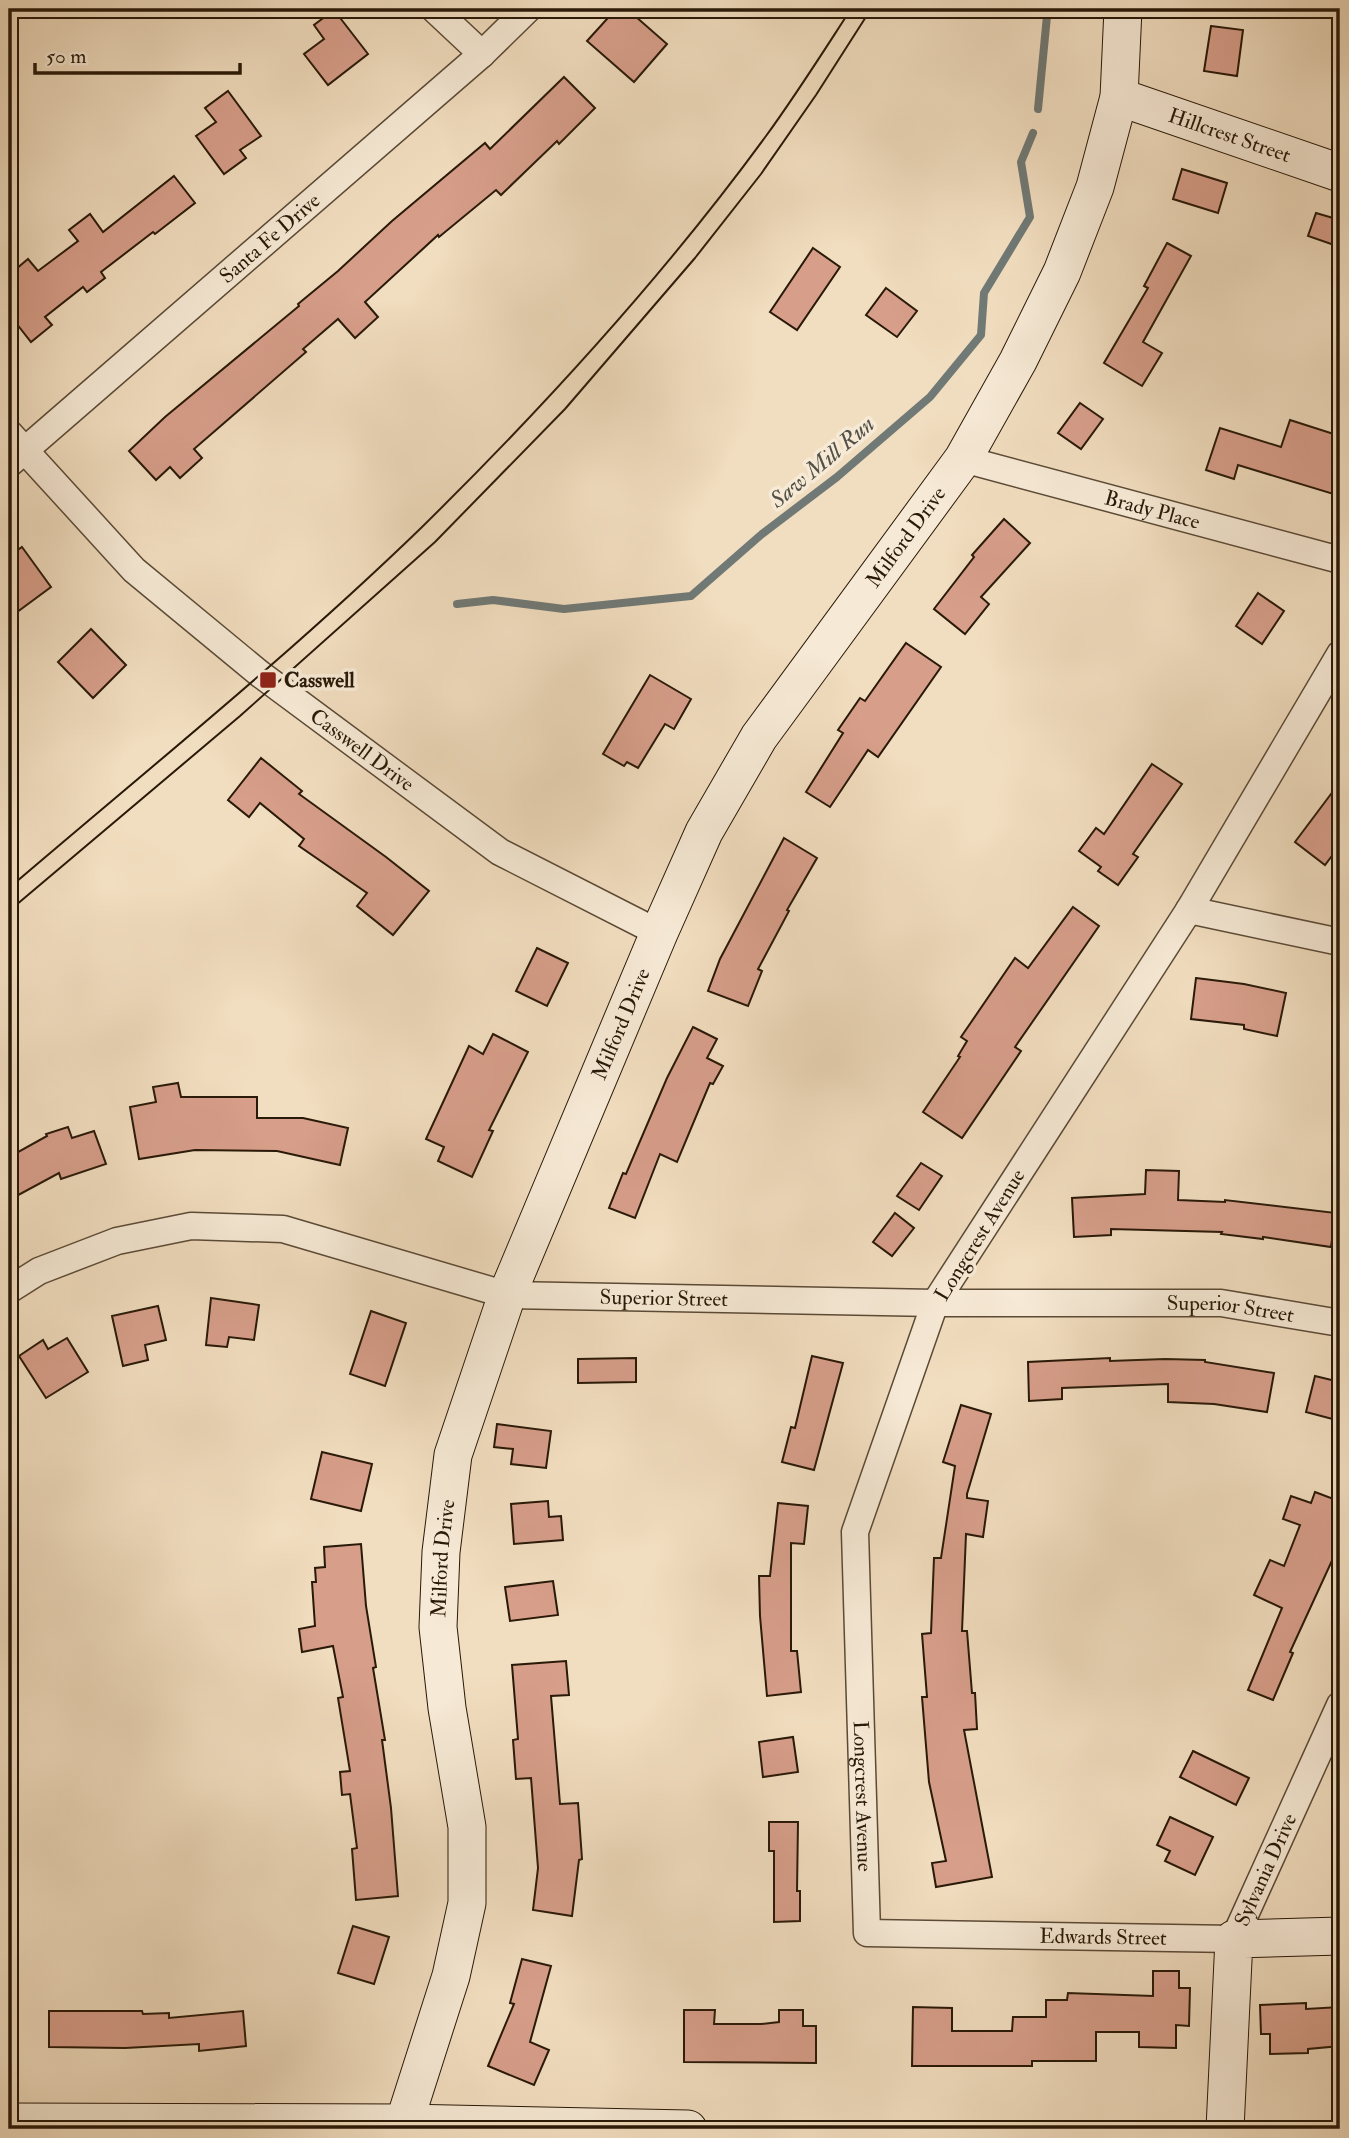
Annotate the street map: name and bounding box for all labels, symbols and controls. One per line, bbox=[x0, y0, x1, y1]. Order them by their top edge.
scale bar bbox=[35, 32, 240, 76]
text: 50 m bbox=[46, 43, 87, 70]
street label: Hillcrest Street bbox=[1165, 102, 1295, 169]
street label: Santa Fe Drive bbox=[214, 187, 326, 289]
water label: Saw Mill Run bbox=[763, 410, 880, 515]
street label: Milford Drive bbox=[860, 481, 952, 593]
street label: Brady Place bbox=[1102, 484, 1203, 535]
place label: Casswell bbox=[284, 667, 355, 694]
marker: Casswell bbox=[258, 670, 278, 690]
street label: Casswell Drive bbox=[305, 702, 420, 797]
street label: Milford Drive bbox=[585, 964, 656, 1084]
street label: Longcrest Avenue bbox=[929, 1164, 1032, 1306]
street label: Superior Street bbox=[599, 1283, 728, 1313]
street label: Superior Street bbox=[1167, 1290, 1296, 1329]
street label: Milford Drive bbox=[425, 1497, 461, 1618]
street label: Longcrest Avenue bbox=[847, 1720, 879, 1872]
street label: Sylvania Drive bbox=[1228, 1809, 1303, 1930]
street label: Edwards Street bbox=[1039, 1922, 1167, 1951]

